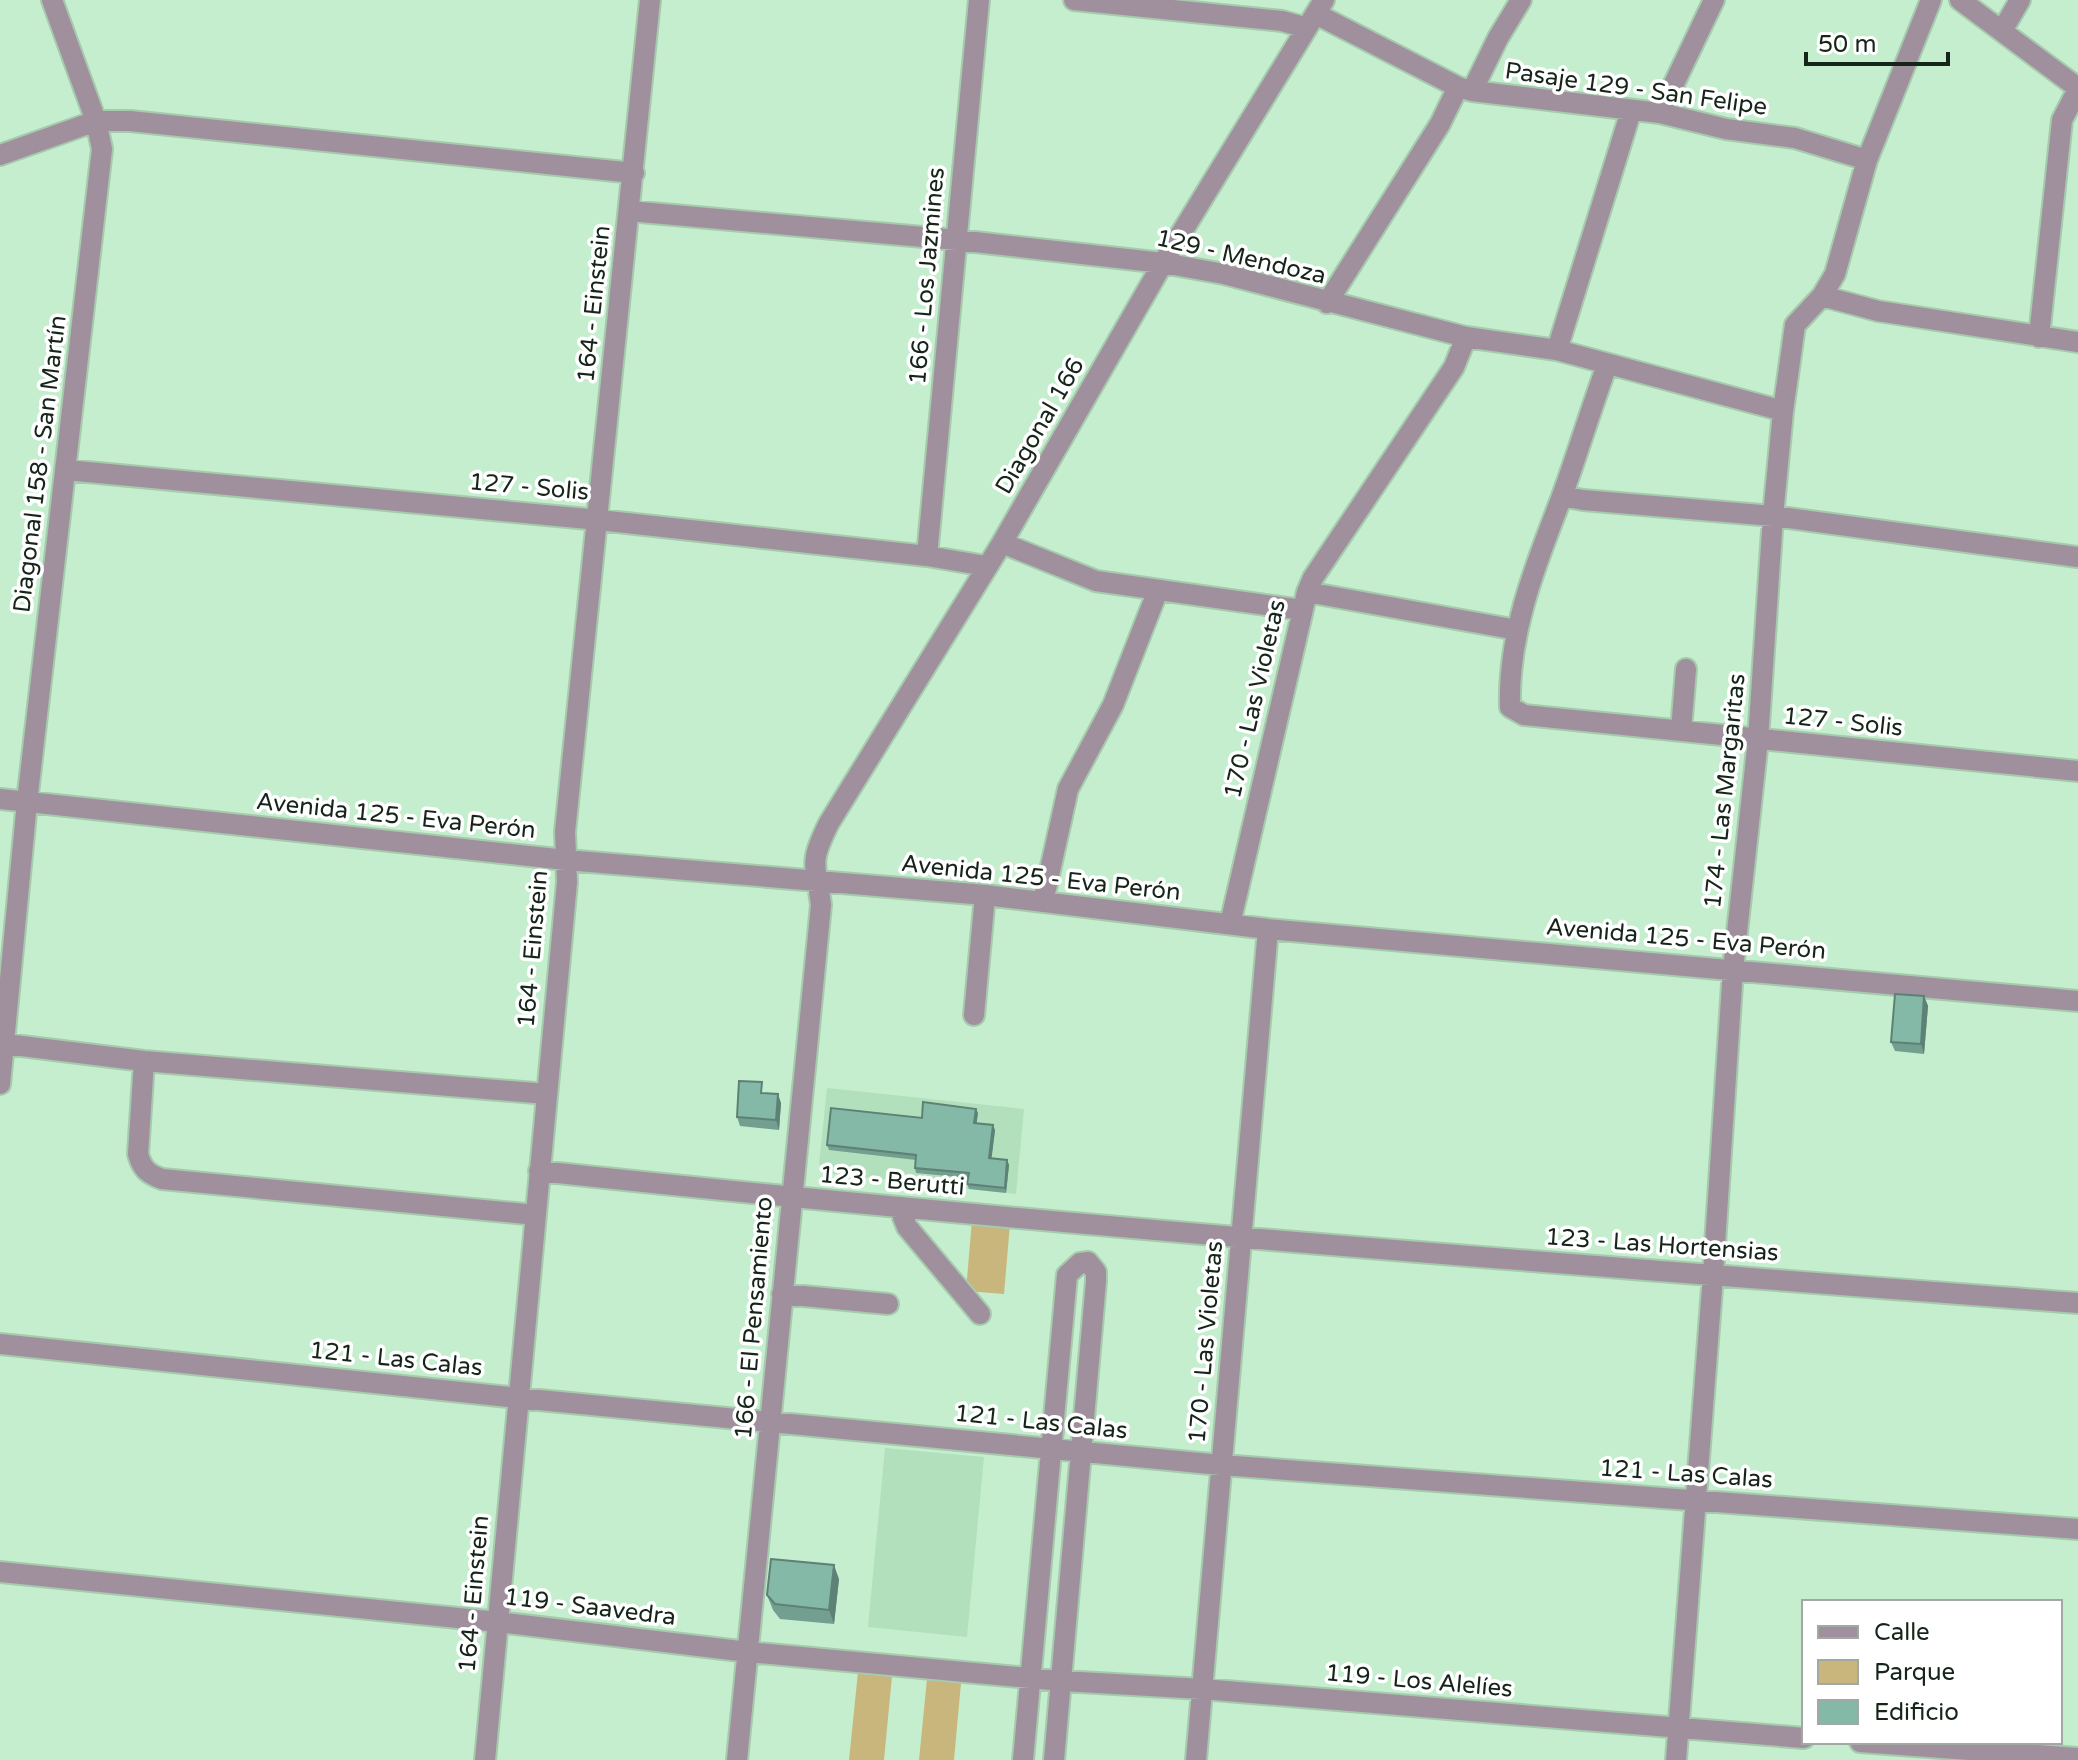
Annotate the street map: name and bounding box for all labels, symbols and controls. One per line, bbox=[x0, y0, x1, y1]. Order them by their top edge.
scale bar bbox=[1806, 16, 1948, 66]
text: 50 m bbox=[1818, 30, 1876, 59]
street label: Pasaje 129 - San Felipe bbox=[1503, 56, 1769, 122]
street label: 166 - Los Jazmines bbox=[903, 166, 951, 386]
street label: 129 - Mendoza bbox=[1153, 223, 1329, 291]
street label: 164 - Einstein bbox=[571, 224, 617, 384]
street label: Diagonal 158 - San Martín bbox=[7, 314, 73, 614]
street label: Diagonal 166 bbox=[989, 353, 1091, 499]
street label: 127 - Solis bbox=[468, 467, 590, 507]
street label: 170 - Las Violetas bbox=[1218, 597, 1292, 801]
street label: 174 - Las Margaritas bbox=[1698, 672, 1752, 910]
street label: 127 - Solis bbox=[1782, 701, 1904, 743]
street label: Avenida 125 - Eva Perón bbox=[255, 787, 537, 845]
street label: Avenida 125 - Eva Perón bbox=[900, 849, 1182, 907]
street label: 164 - Einstein bbox=[512, 869, 554, 1029]
street label: Avenida 125 - Eva Perón bbox=[1545, 912, 1827, 966]
street label: 123 - Berutti bbox=[818, 1160, 966, 1202]
street label: 166 - El Pensamiento bbox=[729, 1195, 779, 1441]
street label: 123 - Las Hortensias bbox=[1544, 1222, 1780, 1268]
street label: 170 - Las Violetas bbox=[1183, 1239, 1229, 1445]
street label: 121 - Las Calas bbox=[308, 1336, 484, 1382]
street label: 121 - Las Calas bbox=[953, 1399, 1129, 1445]
street label: 121 - Las Calas bbox=[1598, 1453, 1774, 1495]
street label: 164 - Einstein bbox=[453, 1514, 495, 1674]
street label: 119 - Saavedra bbox=[502, 1582, 678, 1632]
legend bbox=[1802, 1600, 2062, 1744]
text: Calle bbox=[1874, 1618, 1930, 1647]
street label: 119 - Los Alelíes bbox=[1324, 1658, 1514, 1704]
text: Parque bbox=[1874, 1658, 1955, 1687]
text: Edificio bbox=[1874, 1698, 1959, 1727]

